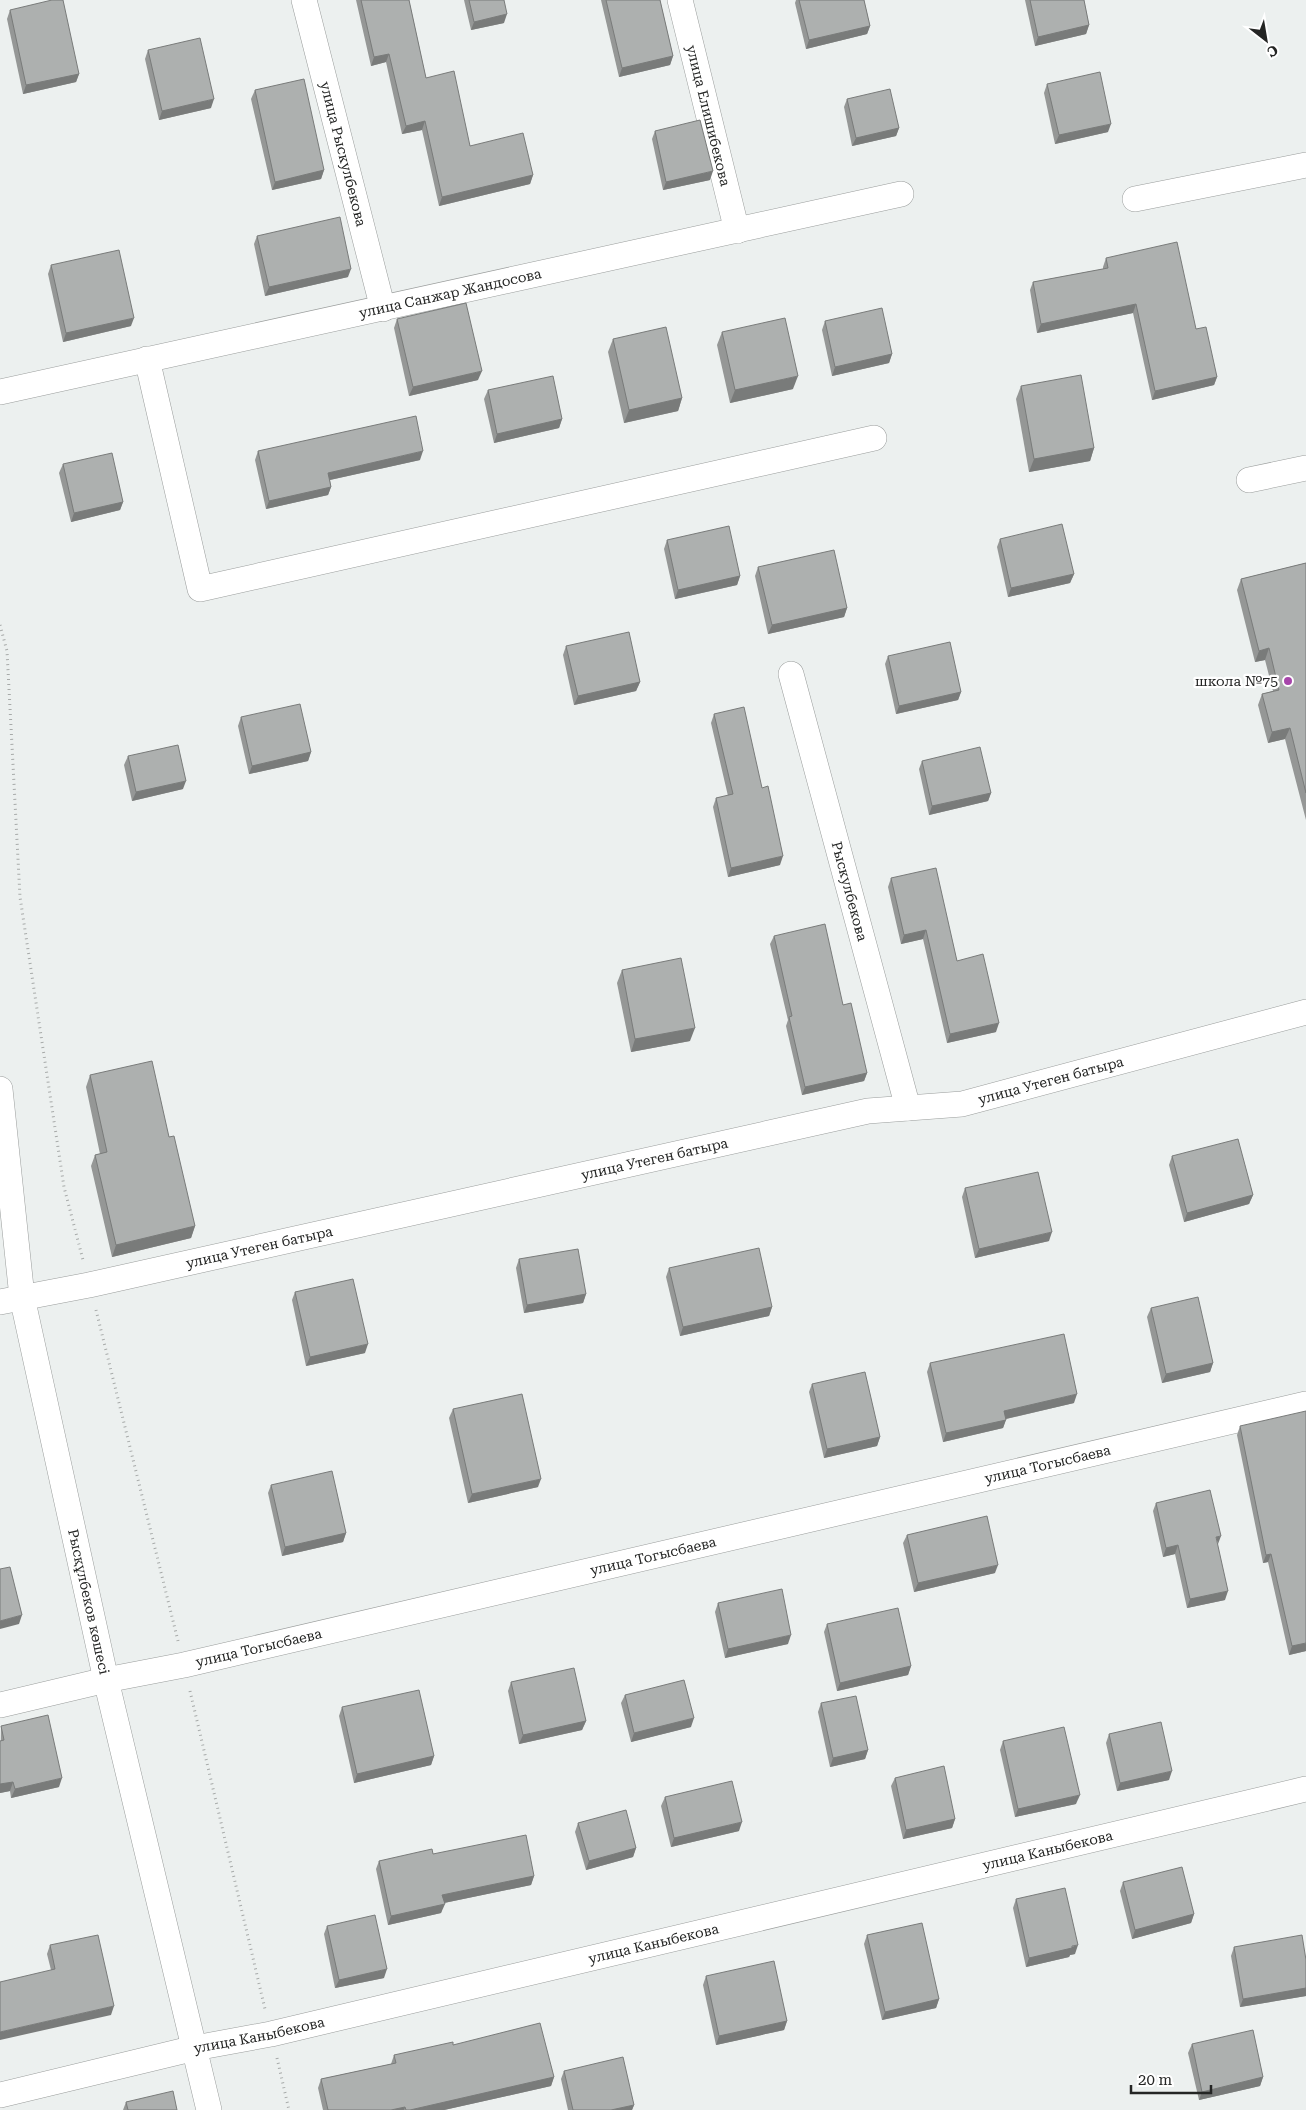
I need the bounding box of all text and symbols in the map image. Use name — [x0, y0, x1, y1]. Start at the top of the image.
north arrow — [1241, 15, 1291, 65]
text: С — [1264, 42, 1281, 61]
street label: улица Елишибекова — [683, 43, 734, 188]
street label: улица Рыскулбекова — [317, 80, 370, 229]
street label: улица Санжар Жандосова — [358, 265, 543, 321]
place label: школа №75 — [1195, 673, 1278, 689]
marker: школа №75 — [1282, 675, 1294, 687]
street label: Рыскулбекова — [828, 840, 871, 943]
street label: улица Утеген батыра — [976, 1053, 1126, 1107]
street label: улица Утеген батыра — [580, 1134, 730, 1183]
street label: улица Утеген батыра — [184, 1223, 334, 1271]
street label: улица Тогысбаева — [983, 1442, 1113, 1486]
street label: Рысқұлбеков көшесі — [65, 1527, 113, 1676]
street label: улица Тогысбаева — [589, 1533, 718, 1578]
street label: улица Тогысбаева — [194, 1625, 324, 1670]
street label: улица Каныбекова — [981, 1827, 1115, 1873]
street label: улица Каныбекова — [587, 1920, 721, 1967]
street label: улица Каныбекова — [192, 2014, 327, 2056]
scale bar — [1131, 2062, 1211, 2094]
text: 20 m — [1138, 2071, 1173, 2089]

